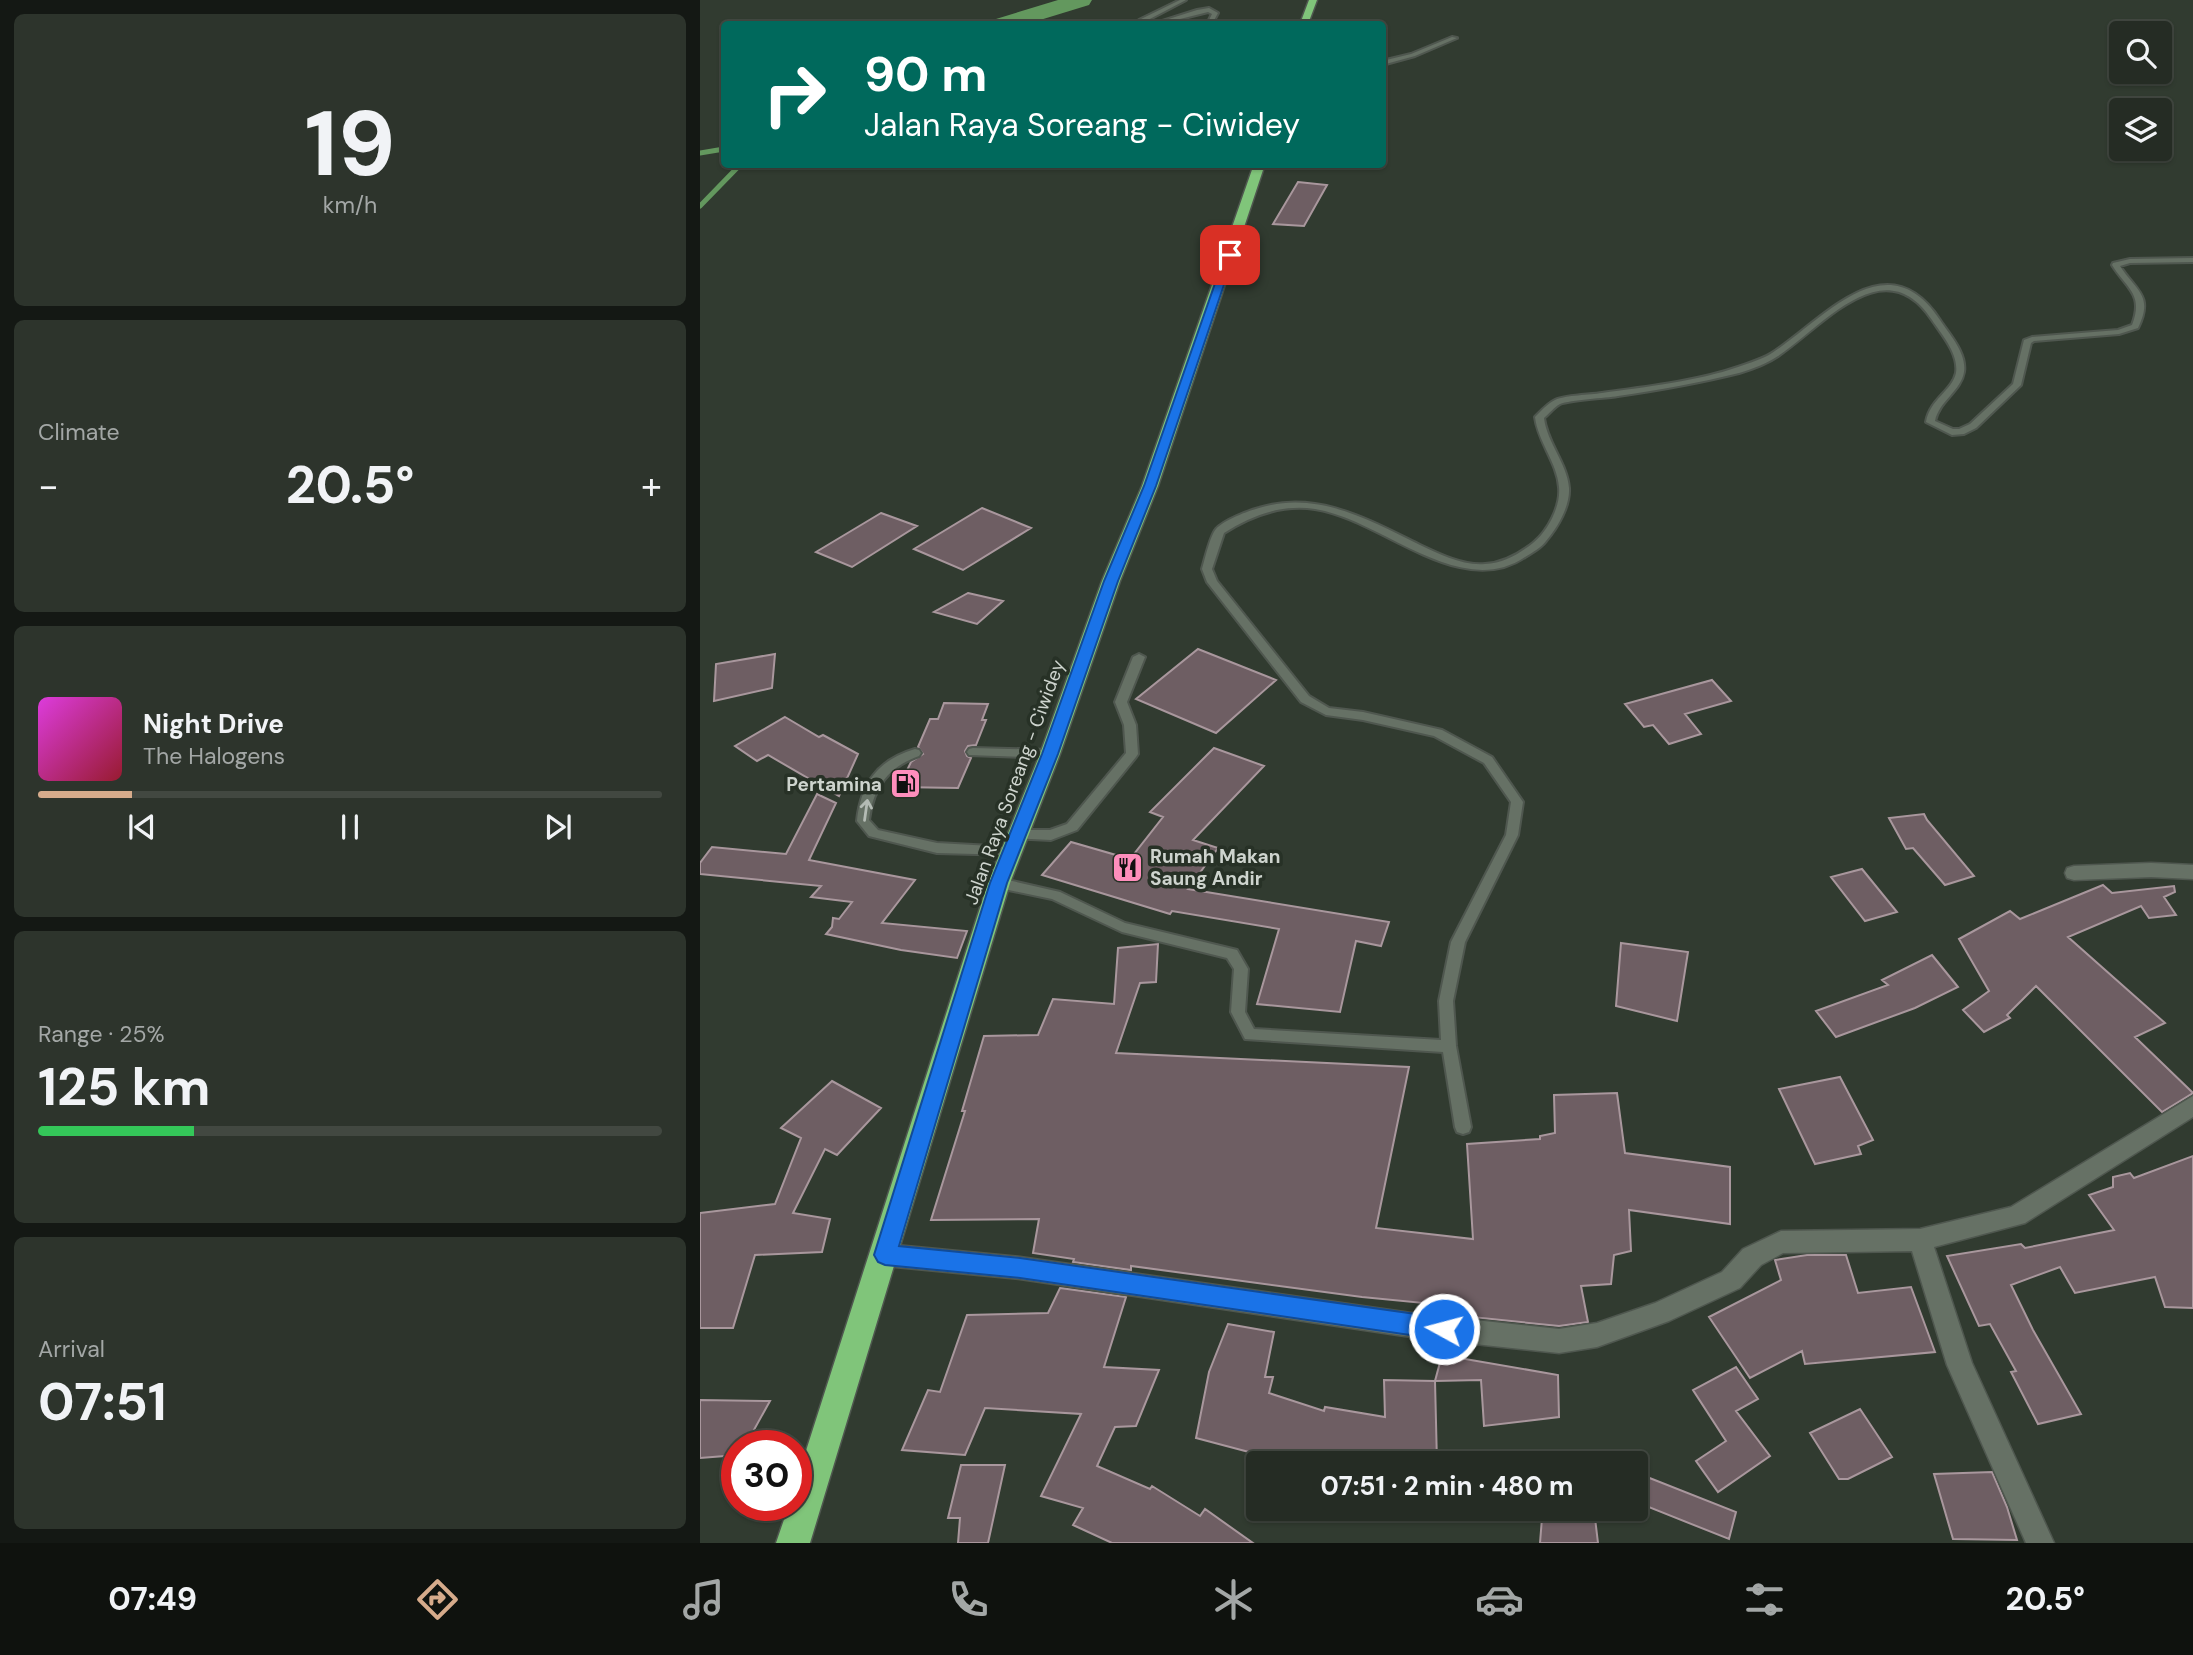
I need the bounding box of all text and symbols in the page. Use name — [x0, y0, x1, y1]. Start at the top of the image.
map controls — [2109, 21, 2172, 161]
button: search — [2109, 21, 2172, 84]
text: 90 m — [864, 42, 987, 106]
icon: right — [749, 49, 840, 140]
text: 19 — [305, 85, 395, 203]
button: layers — [2109, 98, 2172, 161]
text: Jalan Raya Soreang - Ciwidey — [864, 104, 1300, 146]
text: km/h — [323, 190, 377, 220]
pin — [1200, 225, 1260, 285]
icon: arrive — [1211, 236, 1249, 274]
text: Climate — [38, 417, 120, 447]
text: 20.5° — [286, 451, 414, 519]
text: − — [38, 461, 59, 511]
text: + — [641, 461, 662, 511]
street label: Jalan Raya Soreang - Ciwidey — [958, 656, 1071, 908]
text: Night Drive — [143, 707, 284, 741]
text: The Halogens — [143, 741, 285, 771]
fuel station icon: Pertamina — [888, 767, 922, 801]
place label: Pertamina — [786, 772, 882, 797]
one-way arrow — [859, 799, 872, 822]
icon: previous — [123, 808, 161, 846]
icon: pause — [331, 808, 369, 846]
icon: next — [539, 808, 577, 846]
place label: Rumah Makan Saung Andir — [1150, 844, 1280, 891]
restaurant icon: Rumah Makan Saung Andir — [1110, 850, 1144, 884]
text: Range · 25% — [38, 1019, 165, 1049]
text: 125 km — [38, 1053, 210, 1121]
position arrow — [1407, 1292, 1481, 1366]
text: Arrival — [38, 1334, 105, 1364]
text: 07:51 — [38, 1368, 167, 1436]
speed limit sign: 30 — [721, 1430, 812, 1521]
text: 07:51 · 2 min · 480 m — [1321, 1469, 1573, 1503]
icon: directions — [413, 1575, 462, 1624]
icon: music — [679, 1575, 728, 1624]
icon: phone — [944, 1575, 993, 1624]
icon: climate — [1209, 1575, 1258, 1624]
icon: car — [1475, 1575, 1524, 1624]
icon: filters — [1740, 1575, 1789, 1624]
text: 07:49 — [108, 1578, 197, 1620]
text: 20.5° — [2006, 1578, 2085, 1620]

